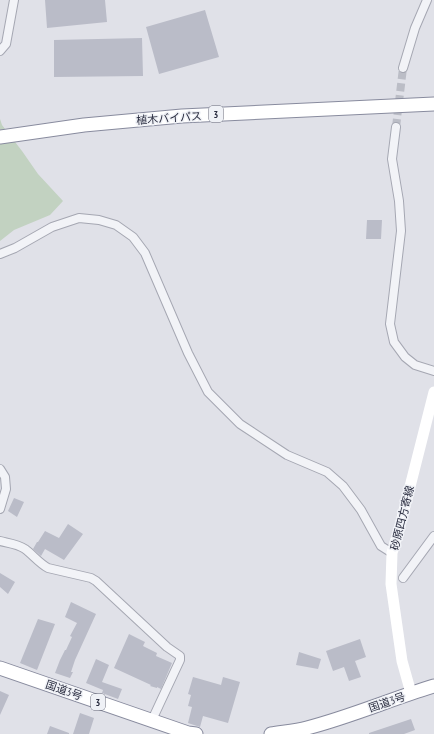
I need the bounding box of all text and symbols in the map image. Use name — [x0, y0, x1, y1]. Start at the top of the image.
road number: 3 — [209, 106, 223, 122]
street label: 植木バイパス — [136, 109, 202, 127]
street label: 砂原四方寄線 — [387, 484, 417, 552]
street label: 国道3号 — [44, 677, 84, 703]
street label: 国道3号 — [367, 689, 407, 715]
road number: 3 — [91, 694, 105, 710]

